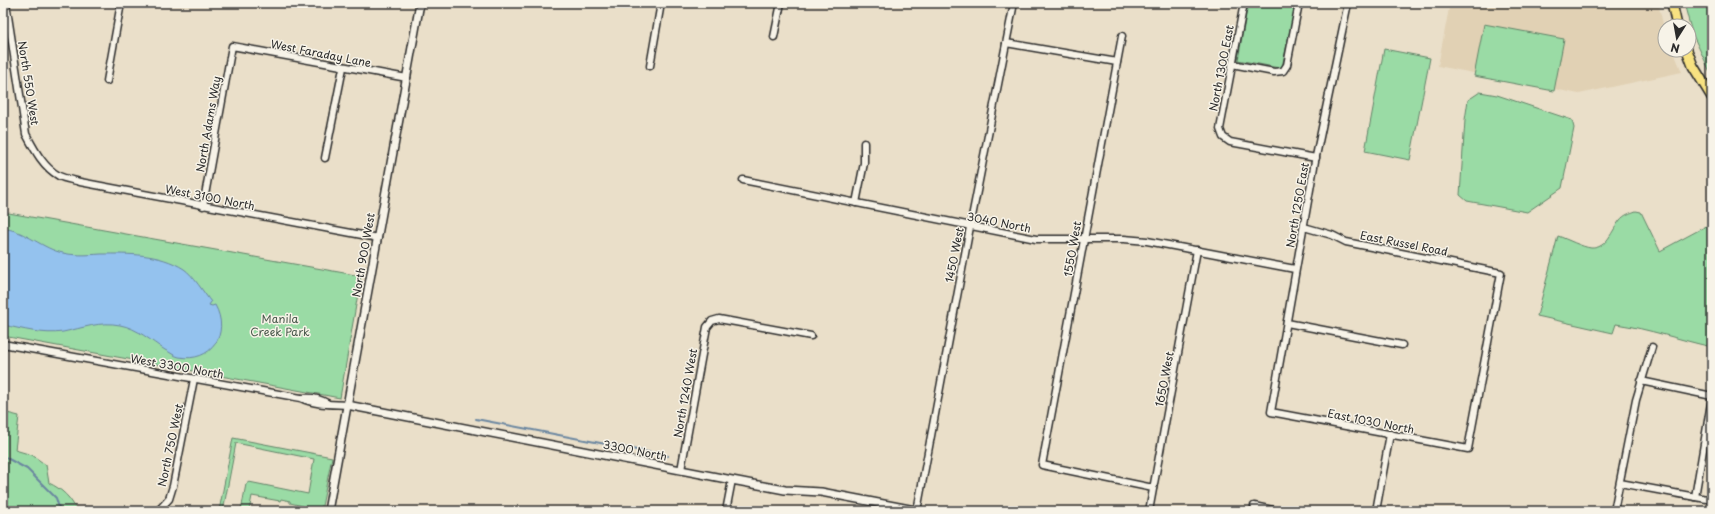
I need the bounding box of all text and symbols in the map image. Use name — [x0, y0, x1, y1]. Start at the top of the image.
north arrow — [1657, 18, 1697, 58]
street label: North 1300 East — [1204, 23, 1238, 113]
street label: West Faraday Lane — [269, 35, 373, 71]
text: N — [1669, 39, 1681, 57]
street label: North 550 West — [14, 40, 44, 127]
street label: North Adams Way — [191, 75, 225, 173]
street label: North 1250 East — [1281, 160, 1313, 249]
street label: West 3100 North — [164, 180, 256, 214]
street label: 3040 North — [966, 207, 1032, 237]
street label: North 900 West — [347, 211, 379, 299]
street label: 1550 West — [1059, 219, 1085, 278]
street label: 1450 West — [940, 225, 968, 284]
street label: East Russel Road — [1359, 226, 1449, 260]
park label: Manila Creek Park — [250, 310, 310, 340]
street label: North 1240 West — [669, 346, 701, 439]
street label: West 3300 North — [129, 349, 225, 383]
street label: 1650 West — [1150, 349, 1178, 408]
street label: North 750 West — [153, 401, 187, 488]
street label: East 1030 North — [1326, 404, 1416, 438]
street label: 3300 North — [601, 435, 669, 465]

